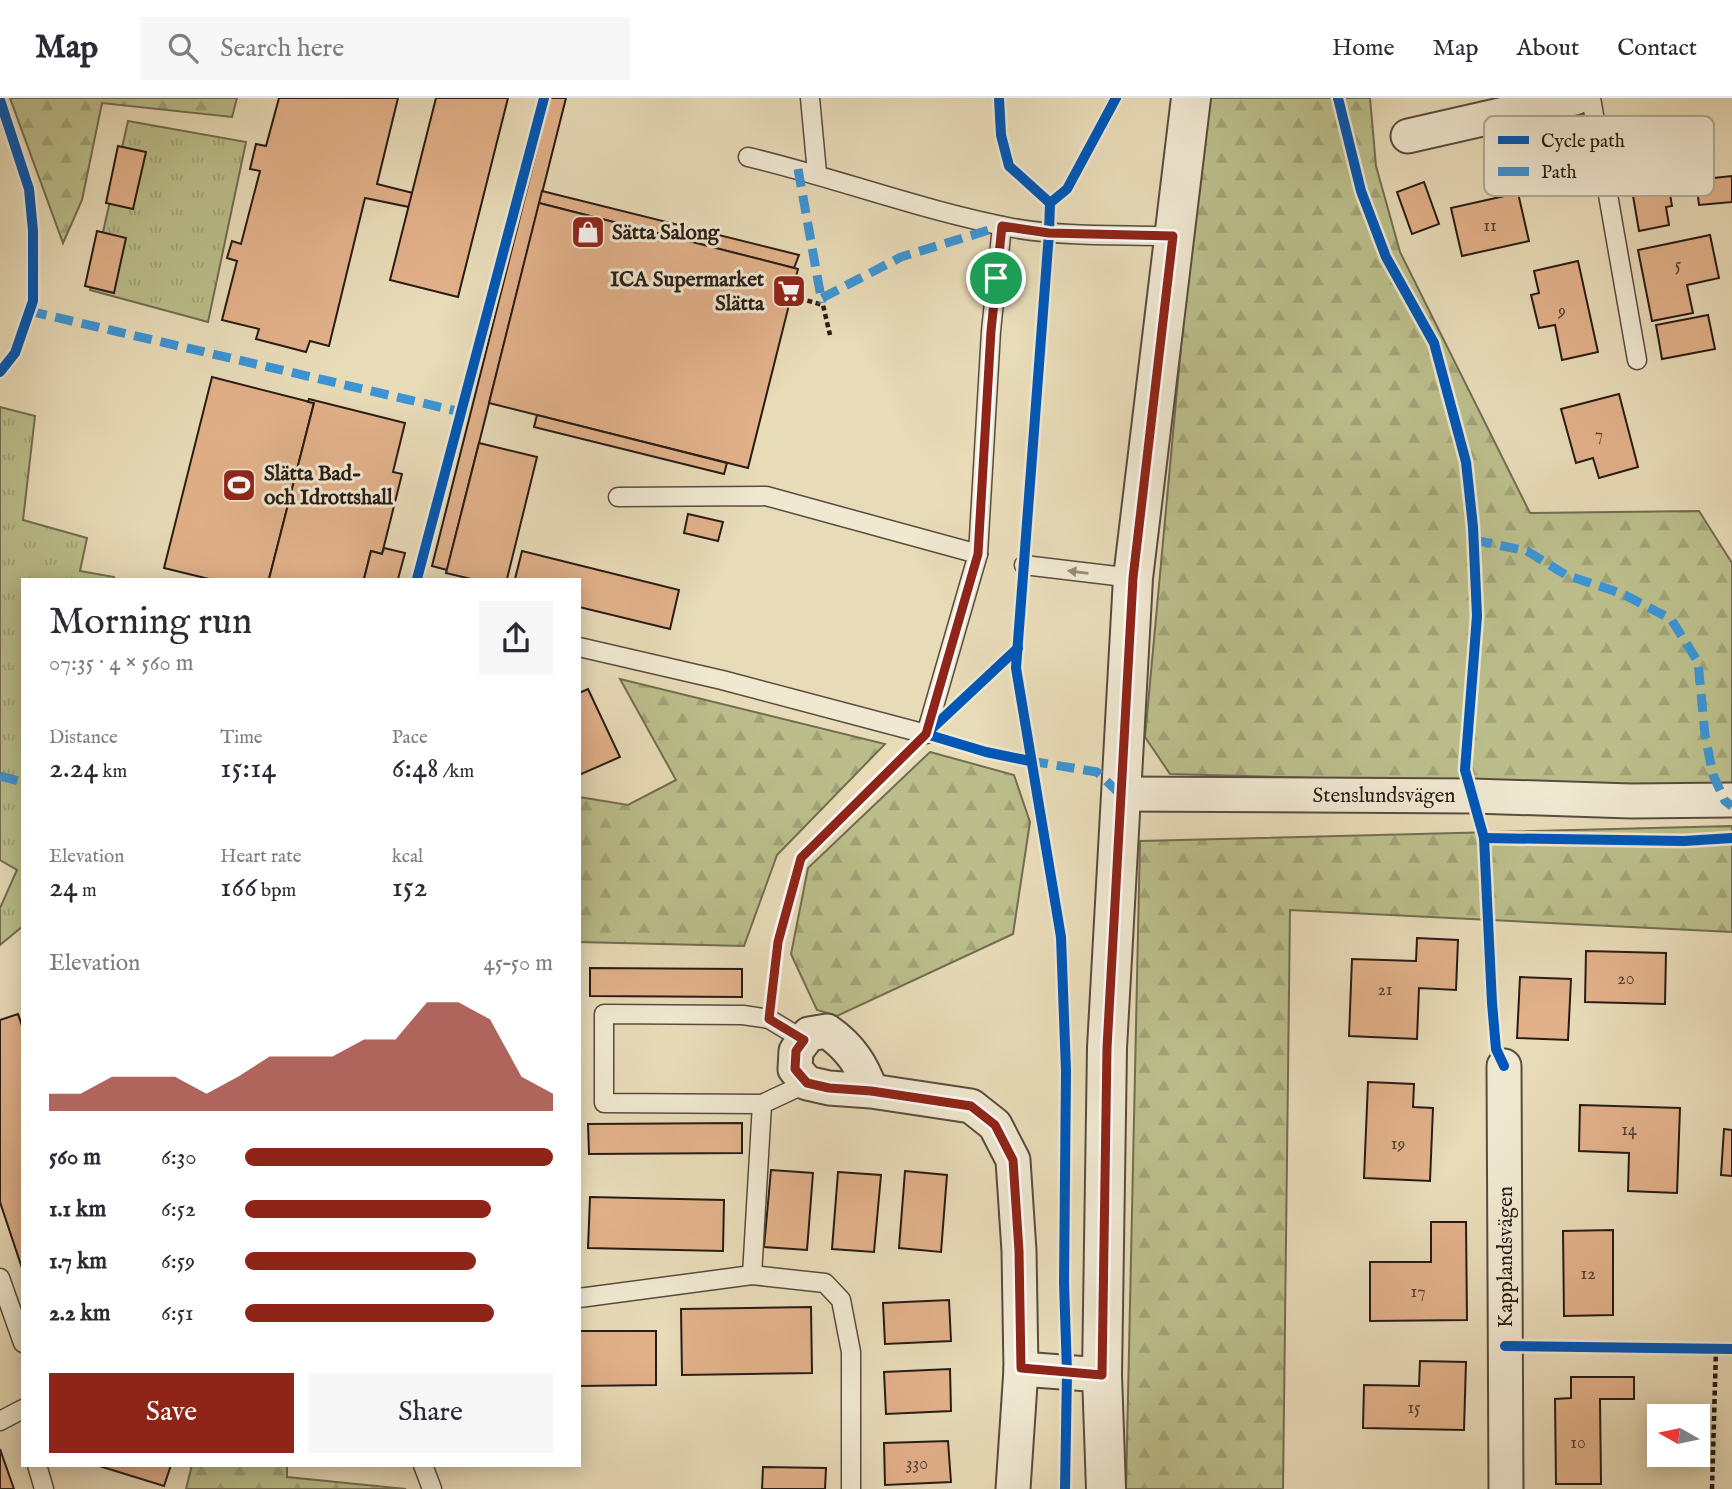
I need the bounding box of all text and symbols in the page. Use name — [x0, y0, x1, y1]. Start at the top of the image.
search box — [140, 17, 630, 80]
text: Map — [35, 27, 98, 69]
icon: search — [164, 29, 202, 67]
text: Search here — [220, 32, 344, 65]
text: Home — [1332, 33, 1395, 64]
text: Map — [1433, 33, 1479, 64]
text: About — [1517, 33, 1579, 64]
text: Contact — [1617, 33, 1697, 64]
legend — [1484, 116, 1714, 196]
text: Cycle path — [1541, 130, 1625, 154]
text: Path — [1541, 161, 1577, 185]
shop icon: Sätta Salong — [569, 213, 607, 251]
house number: 11 — [1483, 215, 1497, 238]
place label: Sätta Salong — [612, 220, 720, 247]
pin — [966, 248, 1026, 308]
house number: 5 — [1675, 254, 1682, 277]
icon: arrive — [977, 259, 1015, 297]
place label: ICA Supermarket Slätta — [610, 267, 765, 318]
supermarket icon: ICA Supermarket Slätta — [770, 272, 808, 310]
house number: 9 — [1557, 300, 1566, 323]
house number: 7 — [1595, 424, 1603, 447]
place label: Slätta Bad- och Idrottshall — [264, 461, 394, 512]
sports icon: Slätta Bad- och Idrottshall — [220, 466, 258, 504]
one-way arrow — [1067, 566, 1089, 577]
text: Morning run — [49, 599, 252, 647]
button: share — [479, 601, 553, 675]
text: 07:35 · 4 × 560 m — [49, 649, 194, 678]
text: Distance — [49, 726, 118, 750]
text: Time — [220, 726, 263, 750]
text: Pace — [392, 726, 428, 750]
text: 2.24 — [49, 750, 98, 788]
text: 15:14 — [220, 750, 276, 788]
text: 6:48 — [392, 750, 439, 788]
text: km — [98, 760, 127, 784]
text: /km — [439, 760, 474, 784]
street label: Stenslundsvägen — [1312, 783, 1456, 810]
text: Elevation — [49, 845, 124, 869]
text: Heart rate — [220, 845, 301, 869]
text: kcal — [392, 845, 423, 869]
text: 24 — [49, 869, 78, 907]
text: 166 — [220, 869, 257, 907]
text: 152 — [392, 869, 428, 907]
text: m — [78, 879, 97, 903]
text: bpm — [257, 879, 296, 903]
text: Elevation — [49, 949, 140, 978]
text: 45–50 m — [483, 949, 553, 978]
house number: 20 — [1617, 968, 1635, 991]
house number: 21 — [1377, 979, 1393, 1002]
house number: 14 — [1621, 1119, 1637, 1142]
house number: 19 — [1391, 1133, 1405, 1156]
text: 560 m — [49, 1143, 101, 1172]
text: 6:30 — [161, 1143, 197, 1172]
street label: Kapplandsvägen — [1493, 1186, 1520, 1328]
text: 1.1 km — [49, 1195, 106, 1224]
text: 6:52 — [161, 1195, 196, 1224]
text: 1.7 km — [49, 1247, 107, 1276]
text: 6:59 — [161, 1247, 195, 1276]
house number: 12 — [1580, 1263, 1596, 1286]
house number: 17 — [1410, 1281, 1426, 1304]
text: 2.2 km — [49, 1299, 111, 1328]
text: 6:51 — [161, 1299, 194, 1328]
button: Save — [49, 1373, 294, 1453]
button: Share — [308, 1373, 553, 1453]
house number: 15 — [1407, 1397, 1421, 1420]
north arrow — [1647, 1404, 1710, 1466]
map controls — [1647, 1404, 1710, 1467]
house number: 10 — [1570, 1432, 1586, 1455]
house number: 330 — [906, 1453, 928, 1476]

